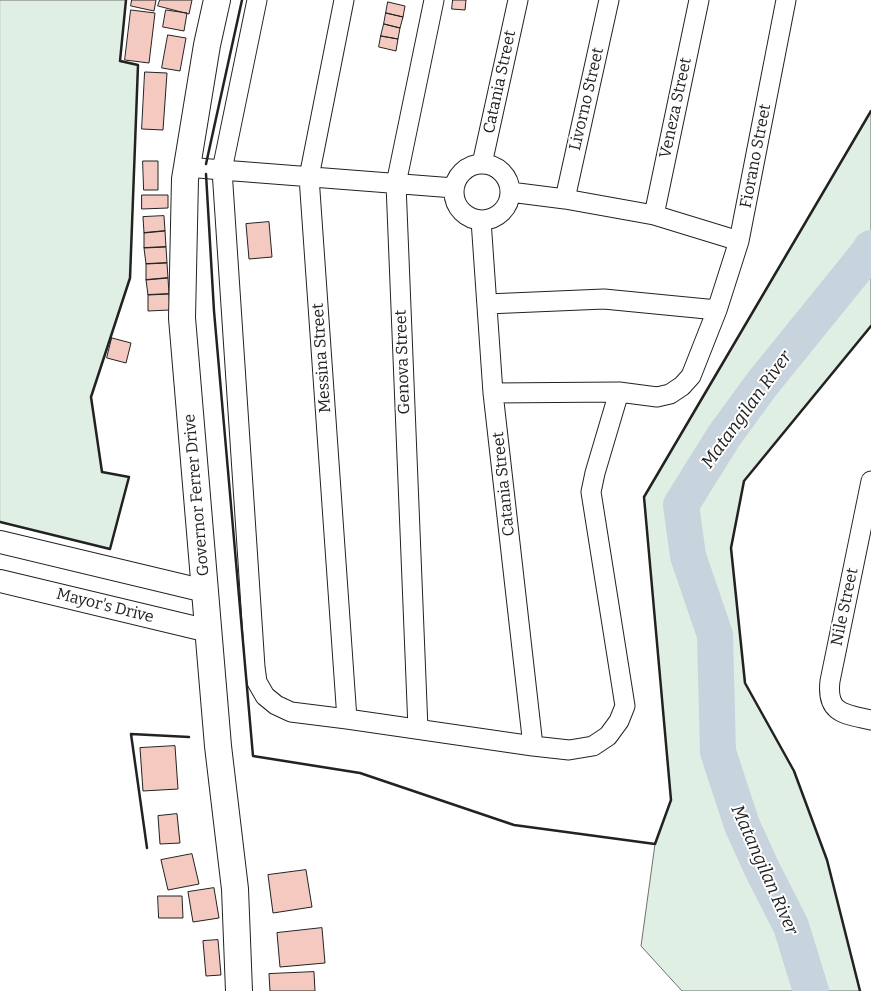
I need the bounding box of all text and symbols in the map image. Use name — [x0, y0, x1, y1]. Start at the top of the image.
street label: Catania Street — [480, 29, 520, 135]
street label: Livorno Street — [566, 46, 608, 152]
street label: Veneza Street — [656, 56, 696, 160]
street label: Fiorano Street — [736, 102, 776, 210]
street label: Messina Street — [309, 302, 335, 414]
street label: Genova Street — [392, 309, 414, 415]
water label: Matangilan River — [697, 347, 797, 473]
street label: Governor Ferrer Drive — [180, 413, 214, 577]
street label: Catania Street — [489, 431, 519, 537]
street label: Nile Street — [827, 566, 863, 648]
street label: Mayor's Drive — [54, 585, 156, 627]
water label: Matangilan River — [726, 802, 802, 938]

